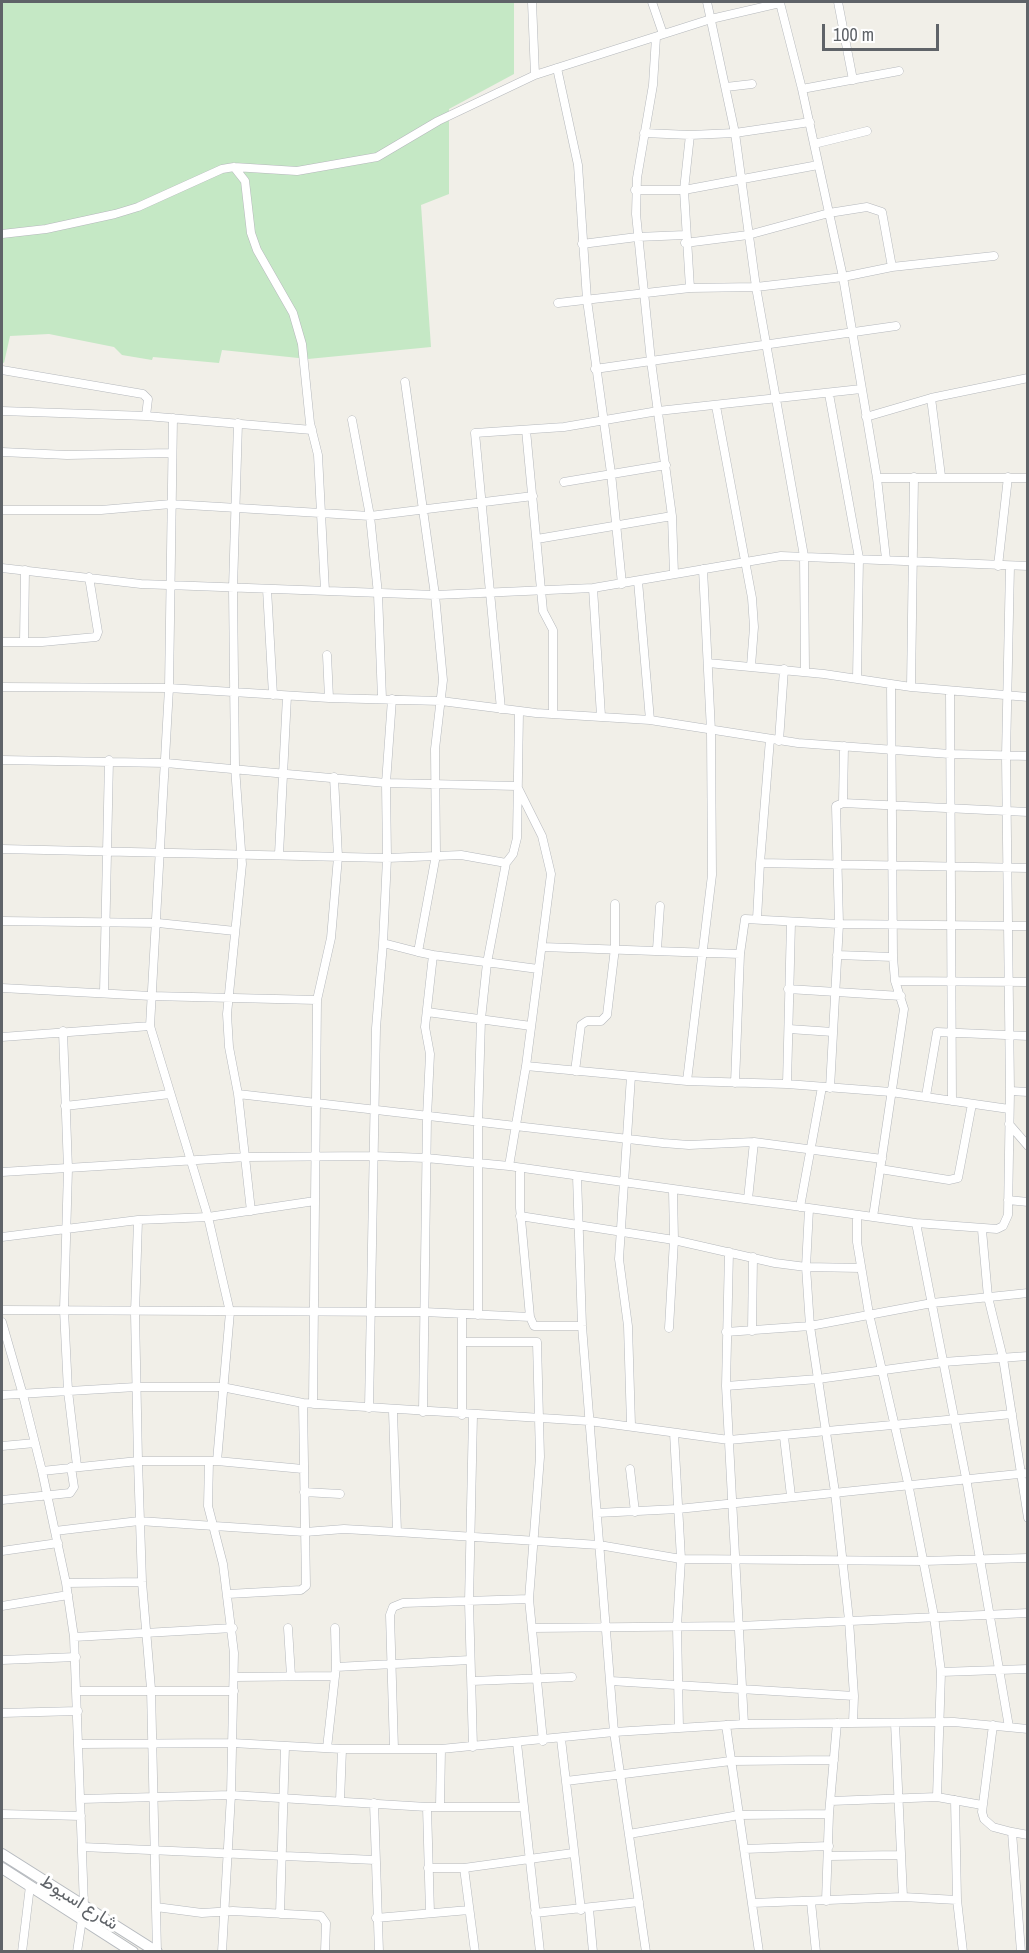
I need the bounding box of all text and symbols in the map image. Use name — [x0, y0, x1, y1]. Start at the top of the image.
scale bar — [825, 12, 942, 50]
text: 100 m — [833, 22, 874, 47]
street label: شارع اسيوط — [36, 1871, 122, 1935]

